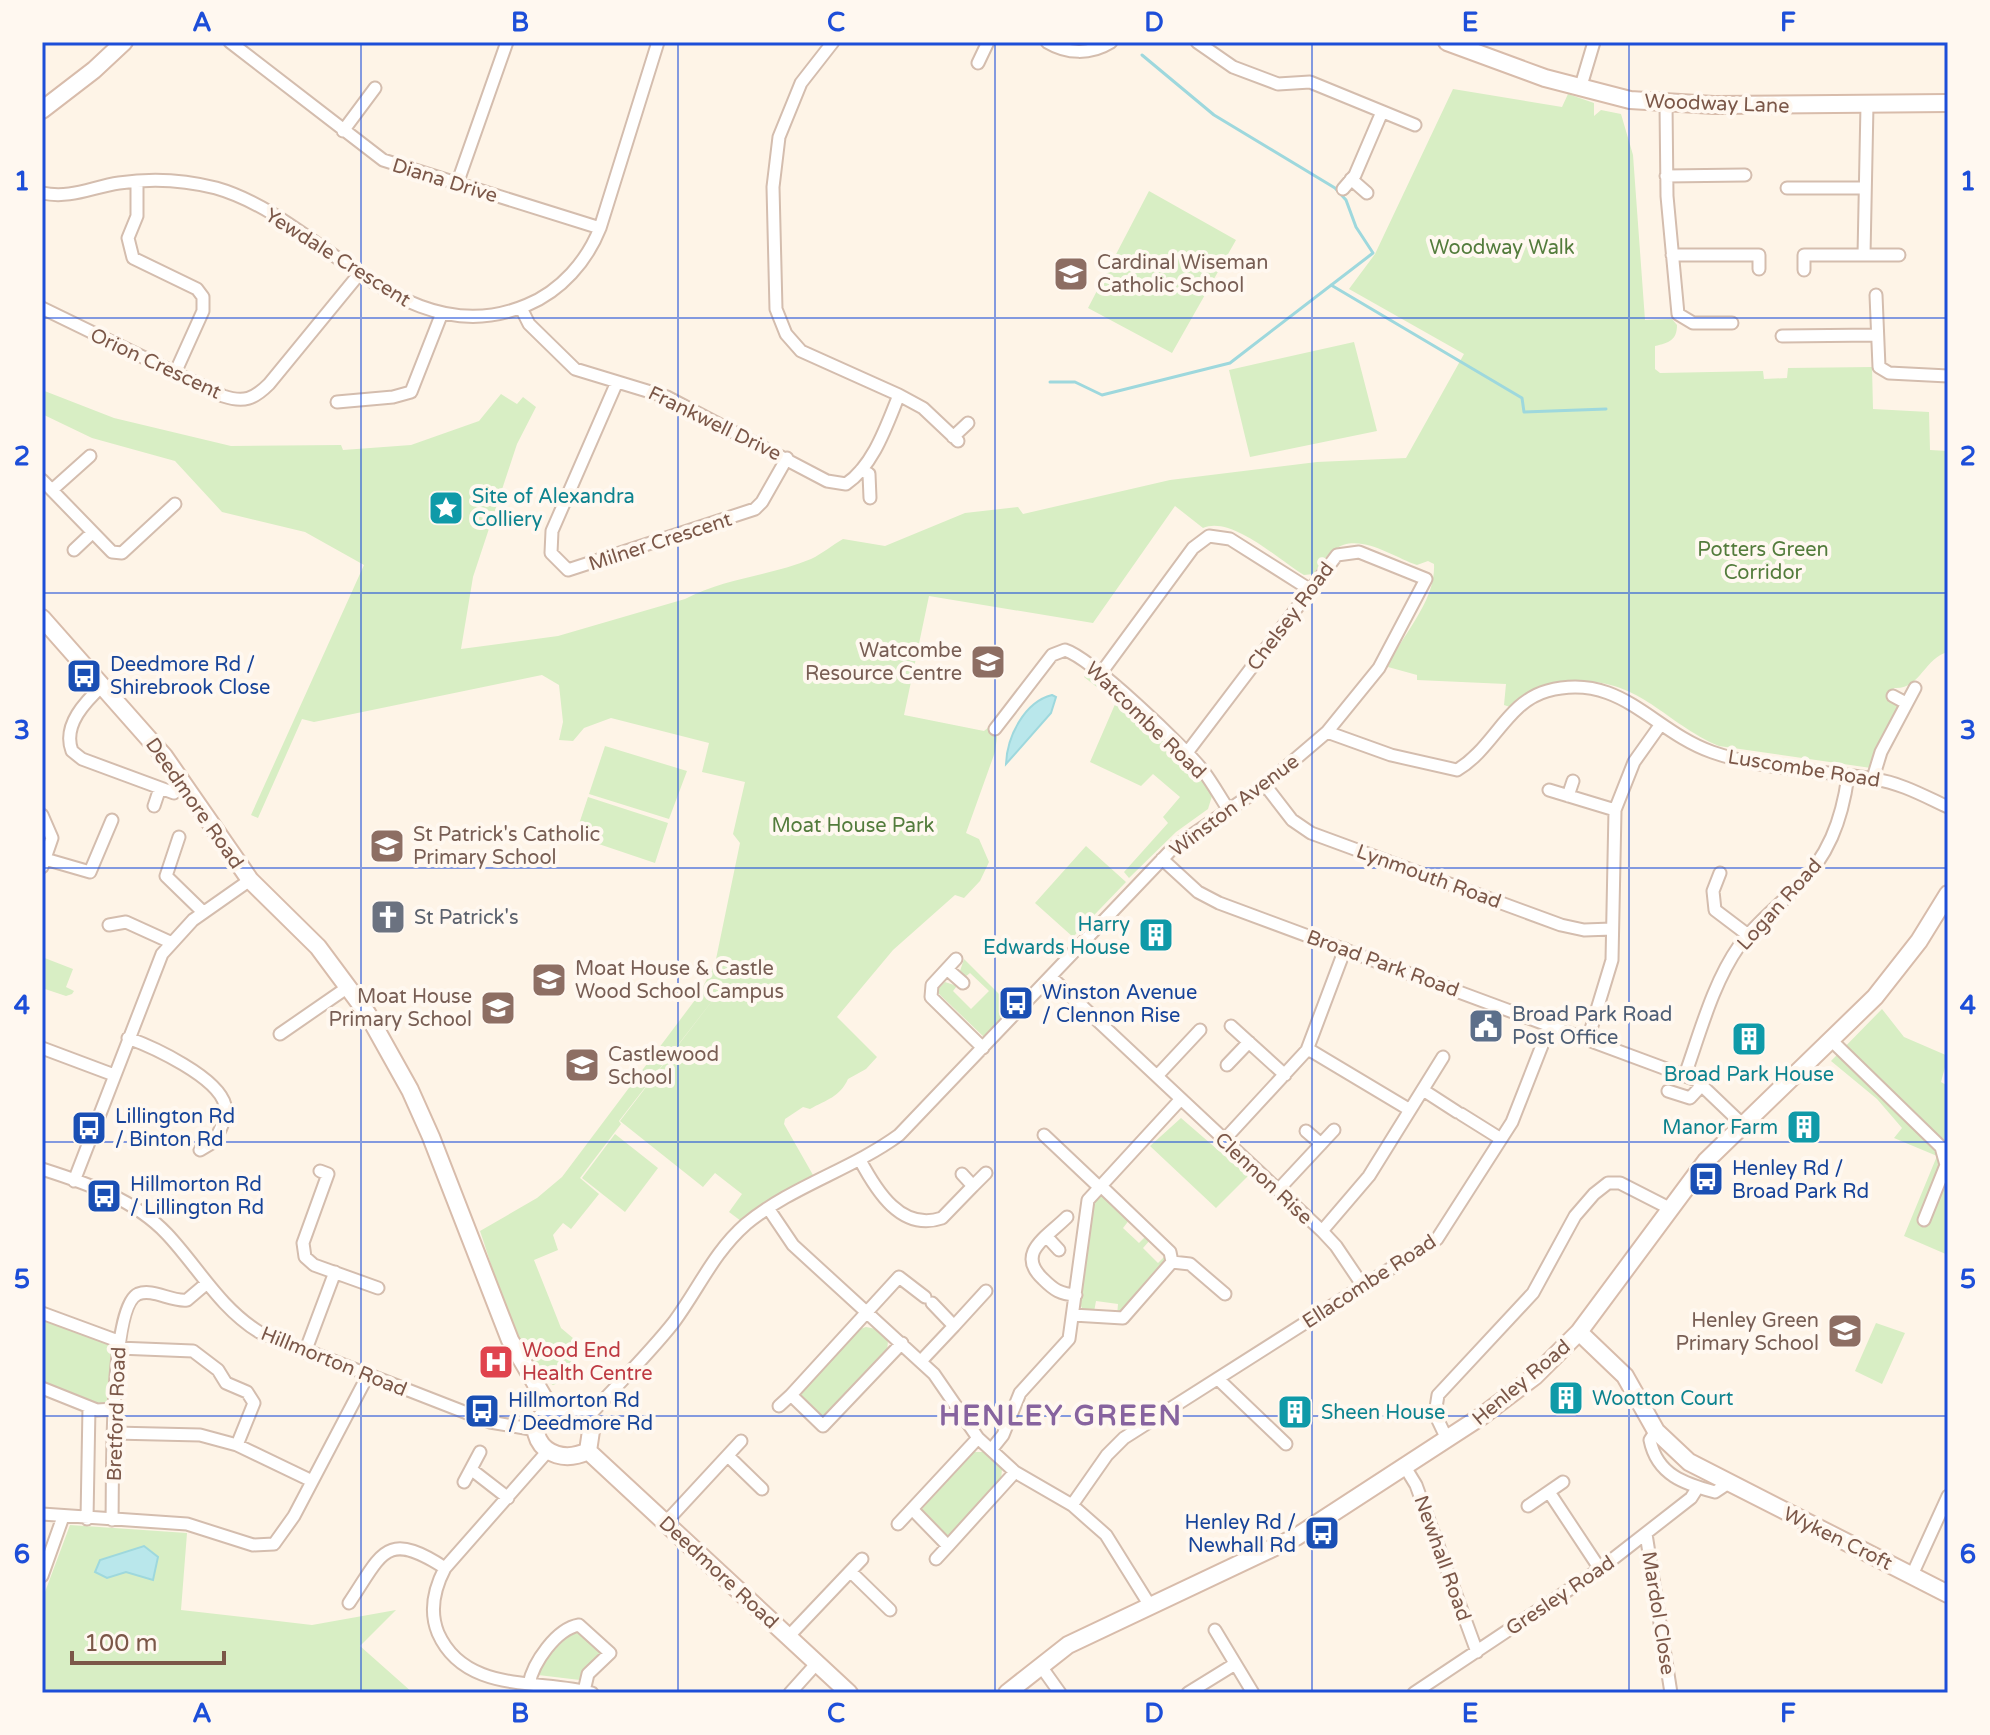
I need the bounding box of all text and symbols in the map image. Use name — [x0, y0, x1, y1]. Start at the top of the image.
text: A — [192, 7, 212, 38]
text: B — [511, 7, 529, 38]
text: C — [827, 7, 845, 38]
text: D — [1144, 7, 1164, 38]
text: E — [1462, 7, 1478, 38]
text: F — [1780, 7, 1796, 38]
street label: Woodway Lane — [1644, 89, 1790, 119]
street label: Diana Drive — [389, 154, 500, 208]
text: 1 — [14, 166, 30, 197]
text: 1 — [1960, 166, 1976, 197]
street label: Yewdale Crescent — [260, 203, 415, 312]
park label: Woodway Walk — [1429, 236, 1575, 260]
place label: Cardinal Wiseman Catholic School — [1097, 251, 1268, 298]
school or university icon: Cardinal Wiseman Catholic School — [1052, 255, 1090, 293]
street label: Orion Crescent — [86, 323, 225, 405]
street label: Frankwell Drive — [644, 381, 785, 466]
text: 2 — [14, 441, 30, 472]
text: 2 — [1960, 441, 1976, 472]
place label: Site of Alexandra Colliery — [472, 485, 635, 532]
place icon: Site of Alexandra Colliery — [427, 489, 465, 527]
street label: Milner Crescent — [586, 507, 735, 576]
park label: Potters Green Corridor — [1697, 538, 1829, 585]
street label: Chelsey Road — [1242, 558, 1339, 675]
place label: Watcombe Resource Centre — [805, 639, 962, 686]
school or university icon: Watcombe Resource Centre — [969, 643, 1007, 681]
place label: Deedmore Rd / Shirebrook Close — [110, 653, 270, 700]
bus stop icon: Deedmore Rd / Shirebrook Close — [65, 657, 103, 695]
street label: Watcombe Road — [1080, 657, 1211, 784]
text: 3 — [14, 715, 30, 746]
text: 3 — [1960, 715, 1976, 746]
street label: Deedmore Road — [140, 733, 248, 874]
street label: Luscombe Road — [1726, 745, 1882, 793]
street label: Winston Avenue — [1165, 749, 1304, 862]
park label: Moat House Park — [771, 814, 935, 838]
place label: St Patrick's Catholic Primary School — [413, 823, 600, 870]
school or university icon: St Patrick's Catholic Primary School — [368, 827, 406, 865]
street label: Lynmouth Road — [1353, 840, 1504, 914]
street label: Logan Road — [1732, 854, 1827, 955]
church icon: St Patrick's — [369, 898, 407, 936]
place label: St Patrick's — [414, 906, 519, 930]
place label: Harry Edwards House — [983, 913, 1130, 960]
building icon: Harry Edwards House — [1137, 916, 1175, 954]
street label: Broad Park Road — [1303, 925, 1462, 1003]
place label: Moat House & Castle Wood School Campus — [575, 957, 784, 1004]
school or university icon: Moat House & Castle Wood School Campus — [530, 961, 568, 999]
place label: Winston Avenue / Clennon Rise — [1042, 981, 1197, 1028]
bus stop icon: Winston Avenue / Clennon Rise — [997, 984, 1035, 1022]
place label: Moat House Primary School — [328, 985, 472, 1032]
school or university icon: Moat House Primary School — [479, 989, 517, 1027]
text: 4 — [14, 990, 30, 1021]
text: 4 — [1960, 990, 1976, 1021]
place label: Broad Park Road Post Office — [1512, 1003, 1672, 1050]
public building icon: Broad Park Road Post Office — [1467, 1007, 1505, 1045]
building icon: Broad Park House — [1730, 1020, 1768, 1058]
place label: Castlewood School — [608, 1043, 719, 1090]
school or university icon: Castlewood School — [563, 1046, 601, 1084]
place label: Broad Park House — [1664, 1063, 1834, 1087]
place label: Lillington Rd / Binton Rd — [115, 1105, 235, 1152]
building icon: Manor Farm — [1785, 1108, 1823, 1146]
bus stop icon: Lillington Rd / Binton Rd — [70, 1109, 108, 1147]
place label: Manor Farm — [1662, 1116, 1778, 1140]
street label: Clennon Rise — [1210, 1128, 1317, 1230]
place label: Henley Rd / Broad Park Rd — [1732, 1157, 1869, 1204]
bus stop icon: Henley Rd / Broad Park Rd — [1687, 1160, 1725, 1198]
place label: Hillmorton Rd / Lillington Rd — [130, 1173, 264, 1220]
bus stop icon: Hillmorton Rd / Lillington Rd — [85, 1177, 123, 1215]
street label: Ellacombe Road — [1298, 1230, 1441, 1334]
text: 5 — [14, 1264, 30, 1295]
text: 5 — [1960, 1264, 1976, 1295]
place label: Henley Green Primary School — [1675, 1309, 1819, 1356]
school or university icon: Henley Green Primary School — [1826, 1312, 1864, 1350]
street label: Hillmorton Road — [257, 1322, 410, 1402]
street label: Henley Road — [1468, 1335, 1576, 1431]
place label: Wood End Health Centre — [522, 1339, 653, 1386]
hospital icon: Wood End Health Centre — [477, 1343, 515, 1381]
street label: Bretford Road — [103, 1346, 131, 1482]
building icon: Wootton Court — [1547, 1379, 1585, 1417]
place label: Wootton Court — [1592, 1387, 1734, 1411]
place label: Hillmorton Rd / Deedmore Rd — [508, 1389, 653, 1436]
bus stop icon: Hillmorton Rd / Deedmore Rd — [463, 1392, 501, 1430]
building icon: Sheen House — [1276, 1393, 1314, 1431]
district label: HENLEY GREEN — [939, 1399, 1183, 1433]
place label: Sheen House — [1321, 1401, 1445, 1425]
street label: Newhall Road — [1408, 1492, 1476, 1624]
street label: Wyken Croft — [1779, 1502, 1896, 1576]
street label: Deedmore Road — [654, 1511, 783, 1634]
place label: Henley Rd / Newhall Rd — [1185, 1511, 1296, 1558]
bus stop icon: Henley Rd / Newhall Rd — [1303, 1514, 1341, 1552]
text: 6 — [14, 1539, 30, 1570]
text: 6 — [1960, 1539, 1976, 1570]
street label: Mardol Close — [1636, 1550, 1680, 1677]
street label: Gresley Road — [1502, 1551, 1619, 1641]
scale bar — [72, 1615, 224, 1665]
text: 100 m — [84, 1629, 158, 1658]
text: A — [192, 1698, 212, 1729]
text: B — [511, 1698, 529, 1729]
text: C — [827, 1698, 845, 1729]
text: D — [1144, 1698, 1164, 1729]
text: E — [1462, 1698, 1478, 1729]
text: F — [1780, 1698, 1796, 1729]

